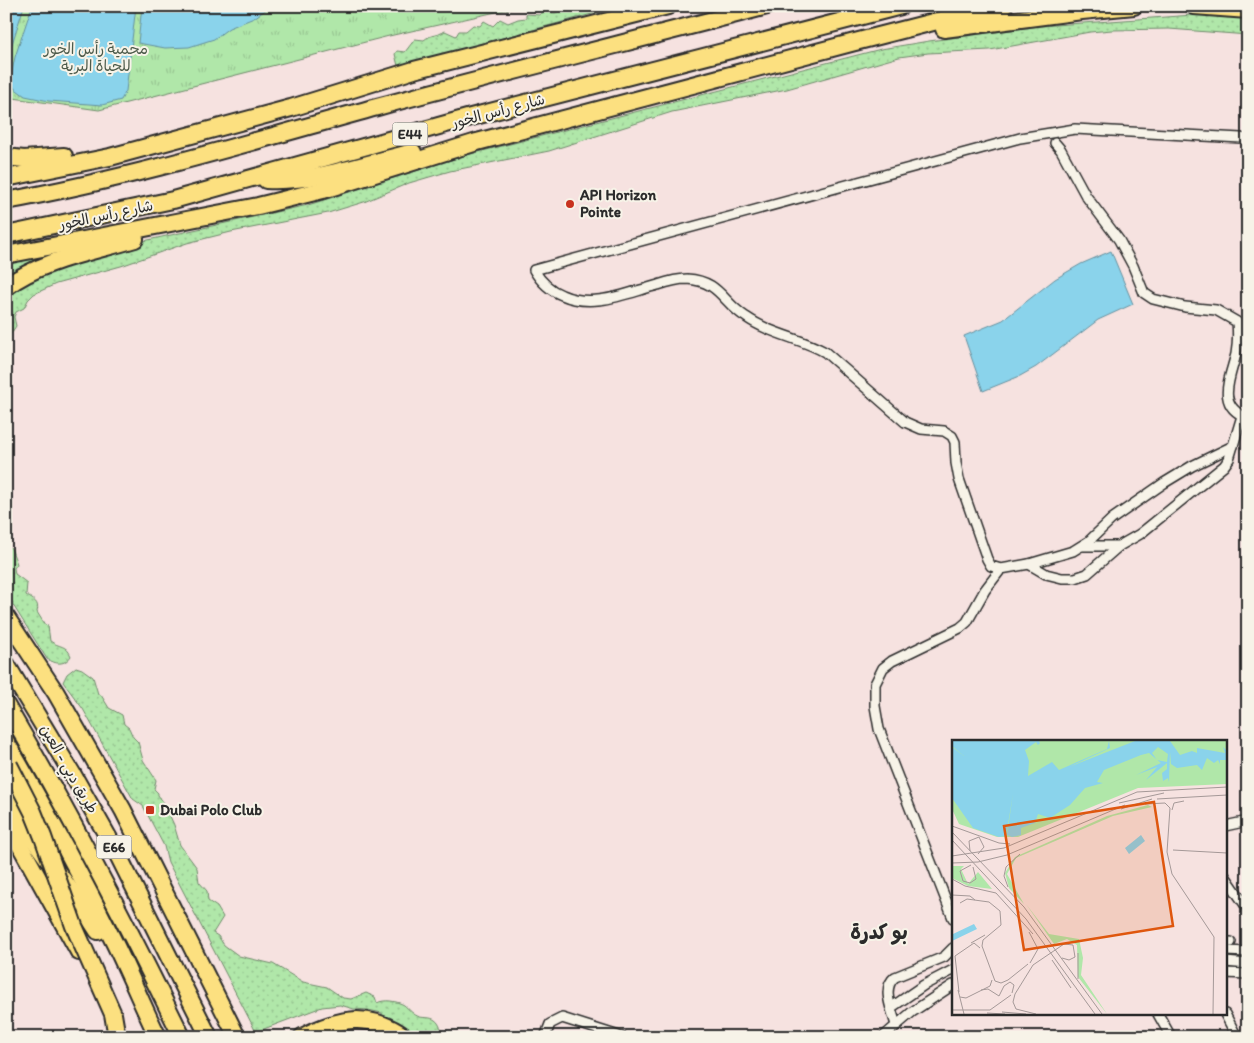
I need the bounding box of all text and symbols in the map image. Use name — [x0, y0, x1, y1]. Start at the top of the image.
park label: محمية رأس الخور للحياة البرية — [43, 40, 148, 75]
street label: شارع رأس الخور — [448, 90, 547, 133]
road number: E44 — [392, 122, 428, 146]
place label: API Horizon Pointe — [579, 186, 657, 221]
street label: شارع رأس الخور — [56, 196, 155, 235]
marker: API Horizon Pointe — [564, 198, 576, 210]
street label: طريق دبي - العين — [33, 721, 102, 819]
inset map — [952, 740, 1226, 1016]
place label: Dubai Polo Club — [160, 801, 262, 819]
marker: Dubai Polo Club — [144, 804, 156, 816]
road number: E66 — [96, 836, 132, 859]
district label: بو كدرة — [850, 920, 908, 945]

